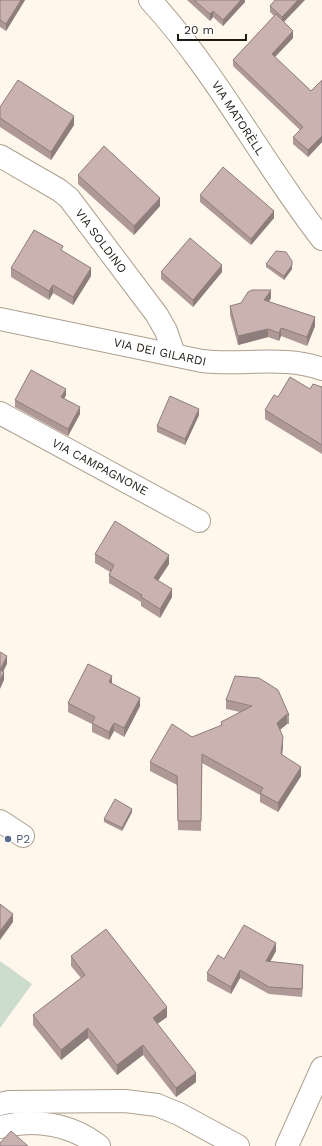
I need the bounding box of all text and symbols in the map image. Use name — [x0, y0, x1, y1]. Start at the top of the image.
scale bar — [178, 16, 246, 42]
text: 20 m — [184, 23, 214, 37]
street label: VIA MATORÈLL — [209, 78, 267, 158]
street label: VIA SOLDINO — [72, 206, 130, 276]
street label: VIA DEI GILARDI — [112, 335, 208, 369]
street label: VIA CAMPAGNONE — [50, 436, 151, 498]
place label: P2 — [16, 832, 30, 846]
marker: P2 — [3, 834, 13, 844]

